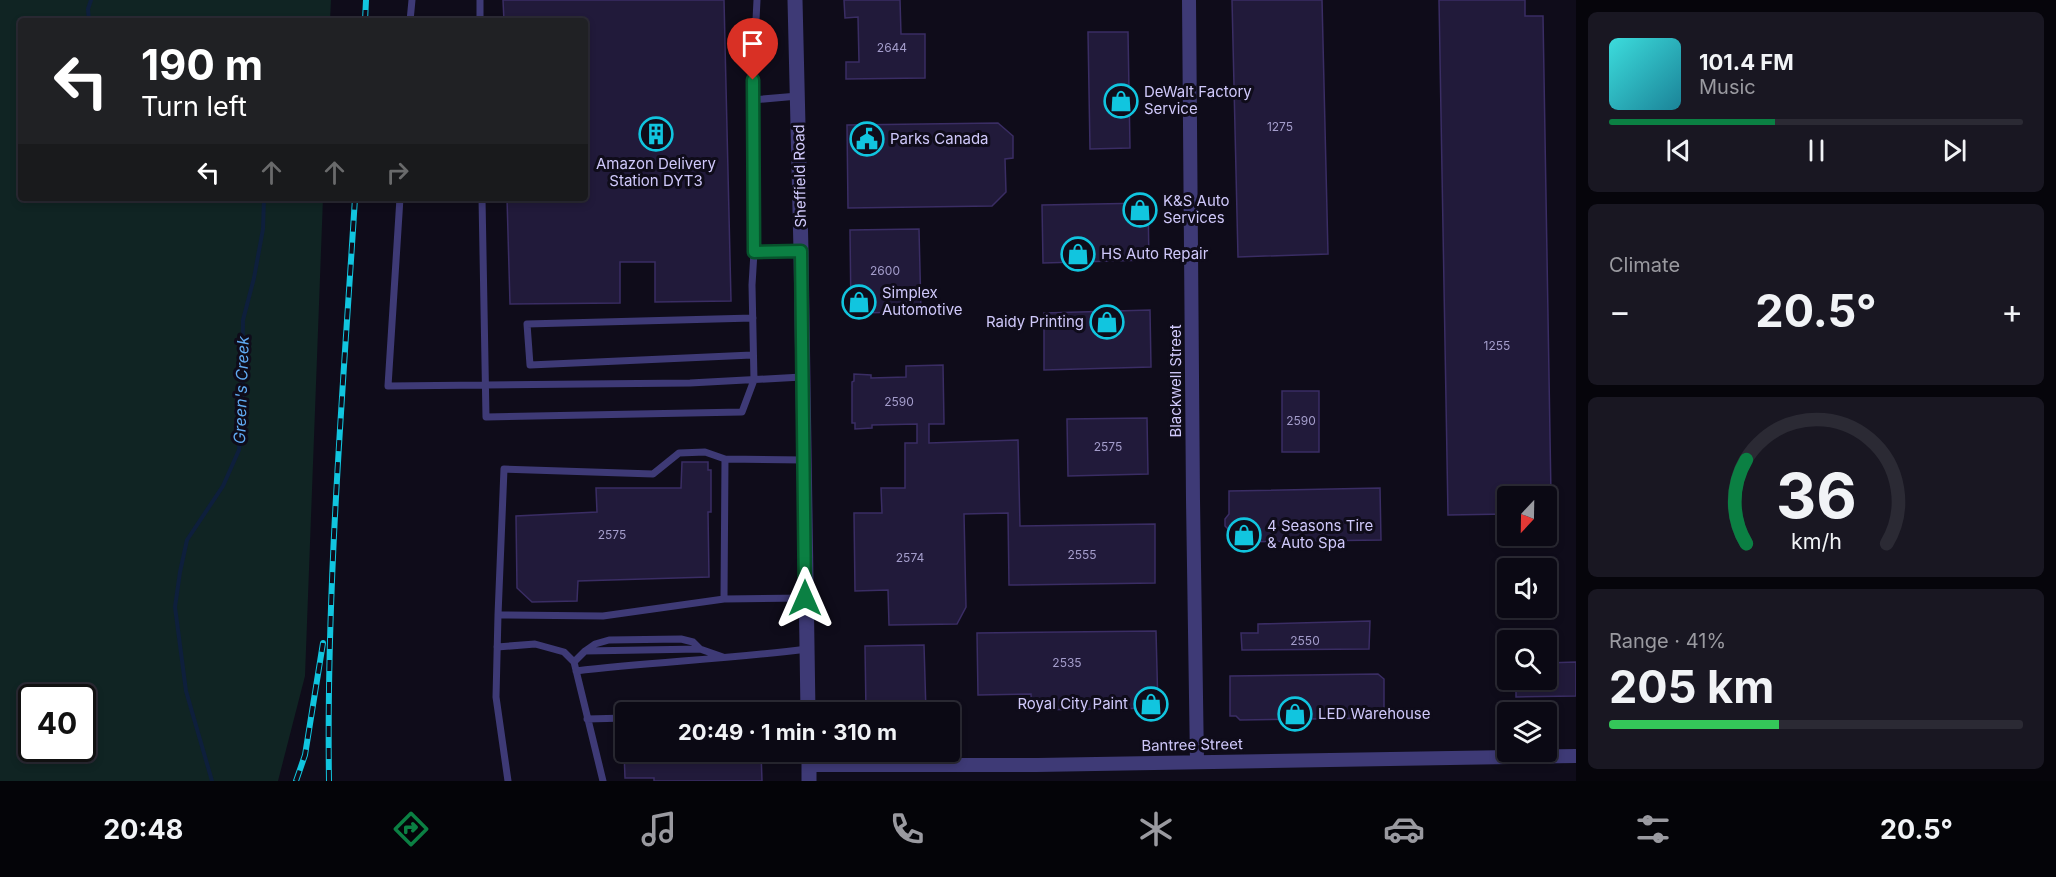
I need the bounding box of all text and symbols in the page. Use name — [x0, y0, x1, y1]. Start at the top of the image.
pin — [727, 18, 778, 80]
icon: arrive — [736, 27, 769, 60]
text: 190 m — [141, 39, 263, 90]
house number: 2644 — [877, 40, 907, 55]
icon: left — [42, 42, 120, 120]
text: 101.4 FM — [1699, 49, 1794, 75]
text: Music — [1699, 75, 1756, 99]
place label: DeWalt Factory Service — [1144, 82, 1252, 118]
shop icon: DeWalt Factory Service — [1103, 83, 1139, 119]
text: Turn left — [141, 90, 247, 123]
building icon: Amazon Delivery Station DYT3 — [638, 116, 674, 152]
house number: 1275 — [1267, 119, 1293, 134]
public building icon: Parks Canada — [849, 121, 885, 157]
street label: Sheffield Road — [789, 124, 810, 228]
place label: Parks Canada — [890, 129, 989, 148]
icon: previous — [1662, 134, 1695, 167]
icon: pause — [1800, 134, 1833, 167]
icon: next — [1938, 134, 1971, 167]
place label: Amazon Delivery Station DYT3 — [596, 154, 717, 190]
icon: left — [192, 156, 225, 189]
icon: ahead — [255, 156, 288, 189]
icon: ahead — [318, 156, 351, 189]
icon: right — [381, 156, 414, 189]
place label: K&S Auto Services — [1163, 191, 1230, 227]
shop icon: K&S Auto Services — [1122, 192, 1158, 228]
shop icon: HS Auto Repair — [1060, 236, 1096, 272]
place label: HS Auto Repair — [1101, 244, 1209, 263]
text: Climate — [1609, 253, 1680, 277]
house number: 2600 — [870, 263, 900, 278]
place label: Simplex Automotive — [882, 283, 963, 319]
text: 20.5° — [1755, 283, 1877, 338]
shop icon: Simplex Automotive — [841, 284, 877, 320]
text: − — [1609, 291, 1631, 331]
text: + — [2001, 291, 2023, 331]
shop icon: Raidy Printing — [1089, 304, 1125, 340]
place label: Raidy Printing — [986, 312, 1084, 331]
street label: Blackwell Street — [1166, 324, 1185, 438]
water label: Green's Creek — [229, 335, 253, 444]
house number: 1255 — [1484, 338, 1510, 353]
house number: 2590 — [884, 394, 914, 409]
house number: 2590 — [1286, 413, 1316, 428]
house number: 2575 — [1094, 439, 1122, 454]
text: 36 — [1776, 458, 1856, 533]
north arrow — [1497, 486, 1557, 546]
map controls — [1497, 486, 1557, 762]
place label: 4 Seasons Tire & Auto Spa — [1267, 516, 1373, 552]
shop icon: 4 Seasons Tire & Auto Spa — [1226, 517, 1262, 553]
house number: 2575 — [598, 527, 626, 542]
text: km/h — [1791, 528, 1841, 554]
house number: 2555 — [1067, 547, 1097, 562]
house number: 2574 — [896, 550, 924, 565]
button: sound — [1497, 558, 1557, 618]
position arrow — [773, 566, 837, 630]
text: Range · 41% — [1609, 629, 1726, 653]
button: search — [1497, 630, 1557, 690]
house number: 2550 — [1290, 633, 1320, 648]
house number: 2535 — [1052, 655, 1082, 670]
text: 205 km — [1609, 659, 1774, 714]
speed limit sign: 40 — [18, 684, 96, 762]
shop icon: Royal City Paint — [1133, 686, 1169, 722]
place label: Royal City Paint — [1017, 694, 1128, 713]
shop icon: LED Warehouse — [1277, 696, 1313, 732]
button: layers — [1497, 702, 1557, 762]
place label: LED Warehouse — [1318, 704, 1431, 723]
text: 20:49 · 1 min · 310 m — [678, 719, 897, 745]
street label: Bantree Street — [1141, 734, 1243, 755]
icon: directions — [390, 808, 432, 850]
icon: music — [638, 808, 680, 850]
icon: phone — [886, 808, 928, 850]
icon: climate — [1135, 808, 1177, 850]
icon: car — [1383, 808, 1425, 850]
icon: filters — [1632, 808, 1674, 850]
text: 20:48 — [103, 813, 183, 846]
text: 20.5° — [1880, 813, 1953, 846]

